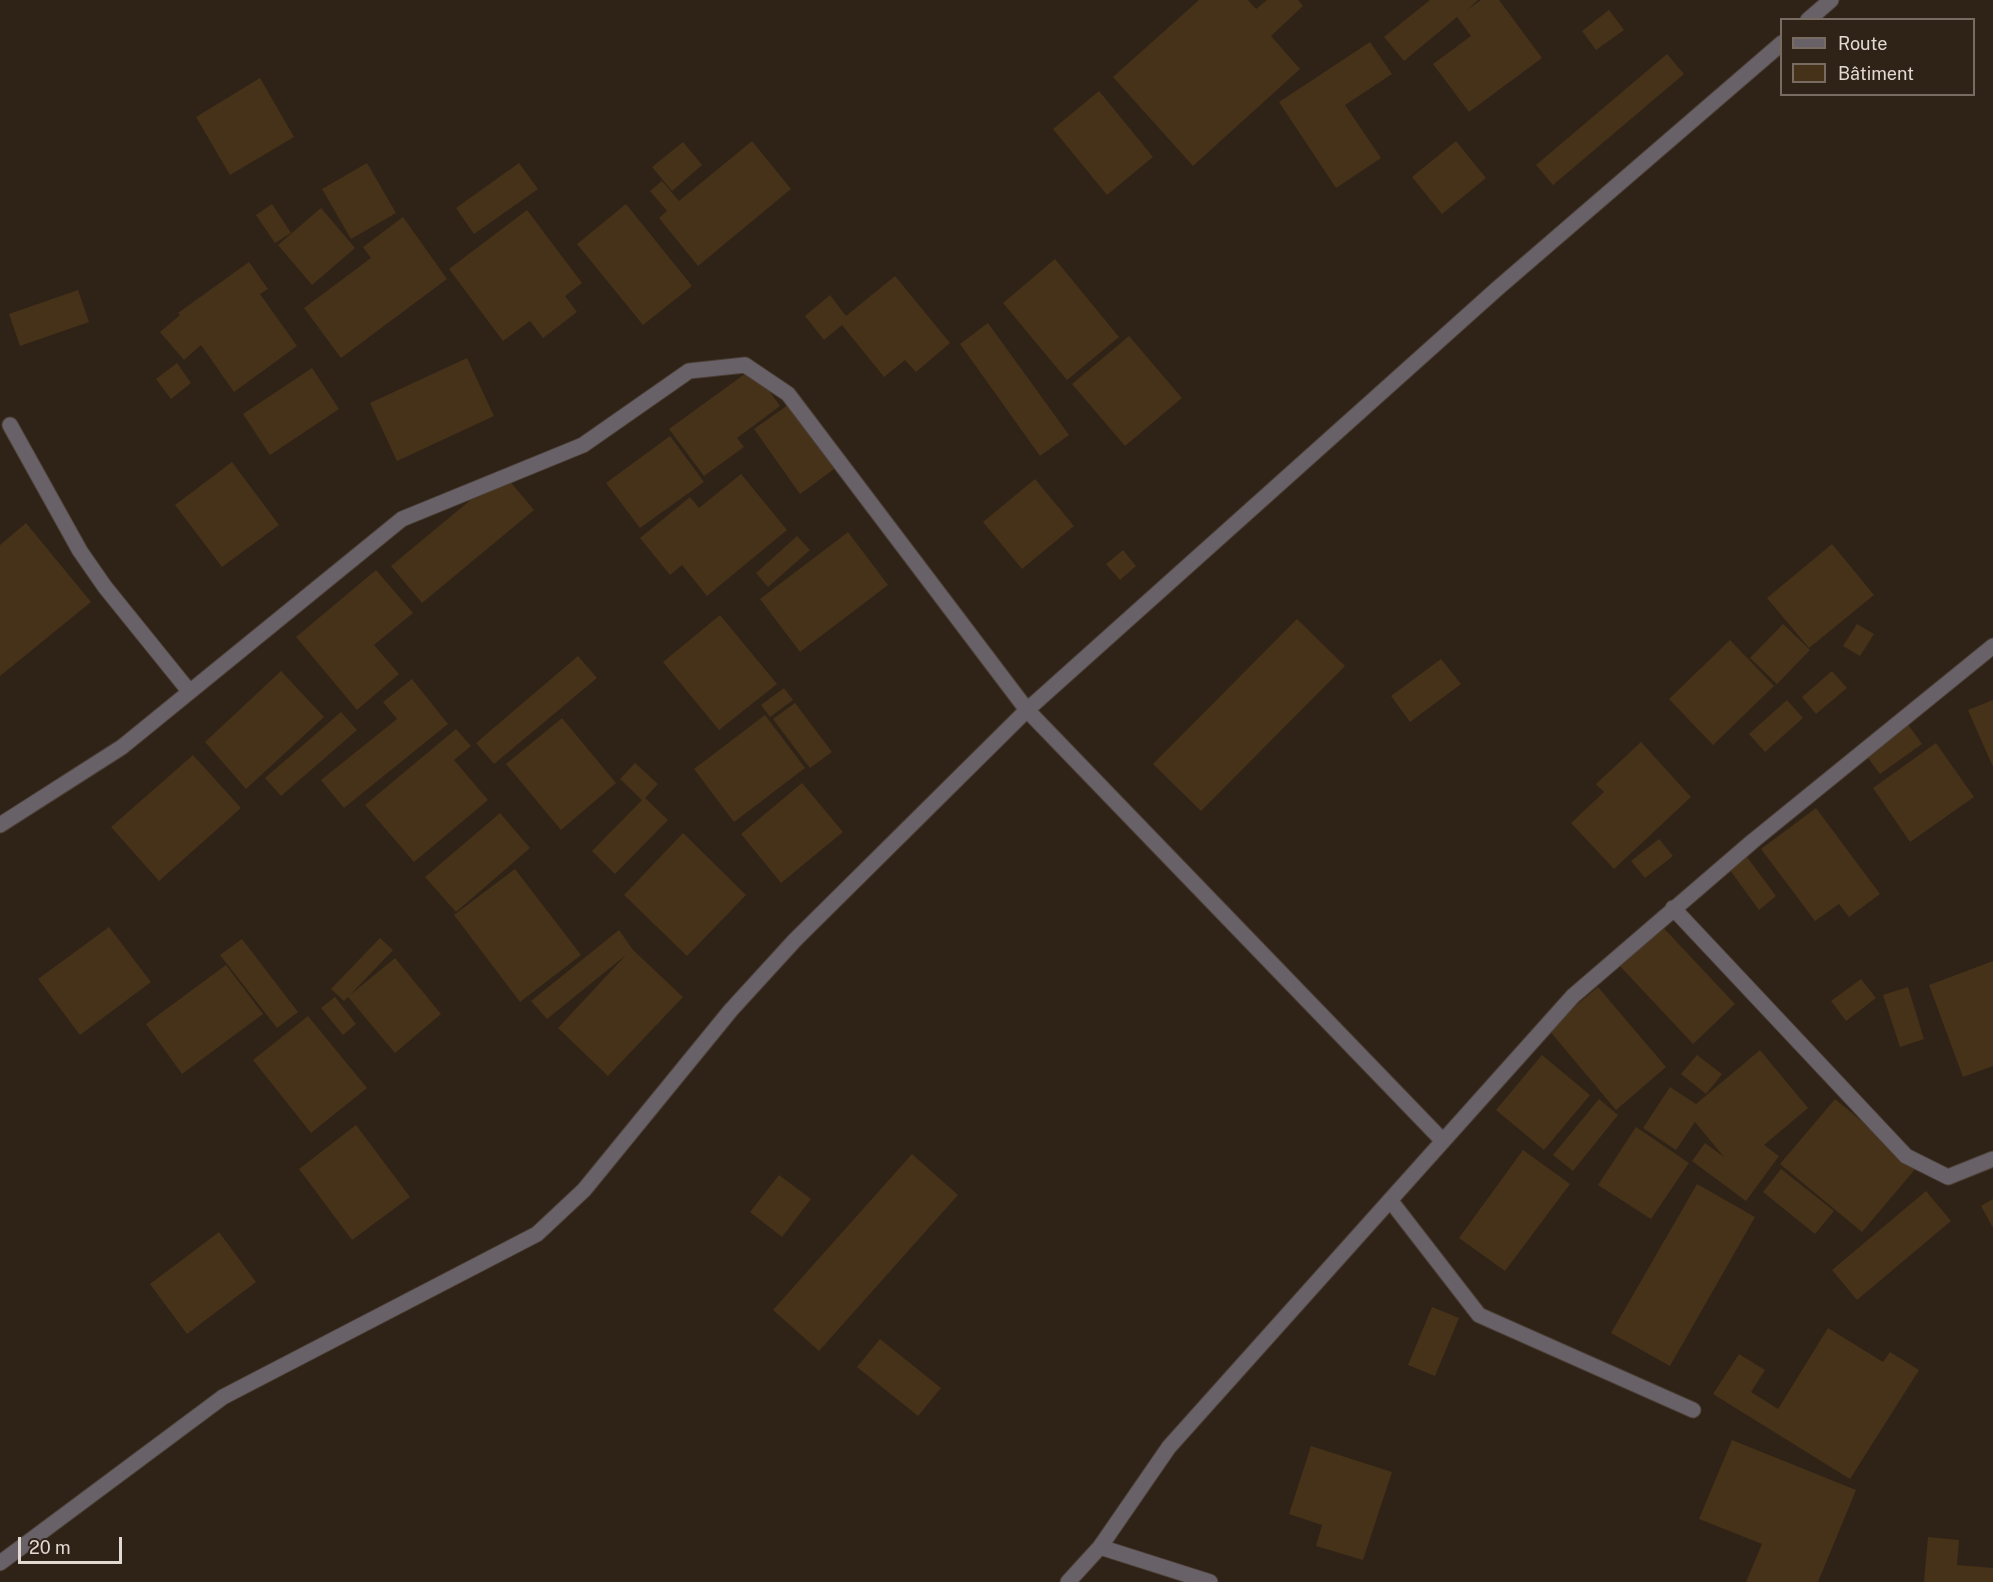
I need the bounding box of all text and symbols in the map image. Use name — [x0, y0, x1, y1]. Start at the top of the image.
legend — [1780, 18, 1975, 96]
text: Route — [1838, 33, 1887, 54]
text: Bâtiment — [1838, 63, 1914, 84]
scale bar — [21, 1525, 124, 1563]
text: 20 m — [29, 1537, 71, 1558]

